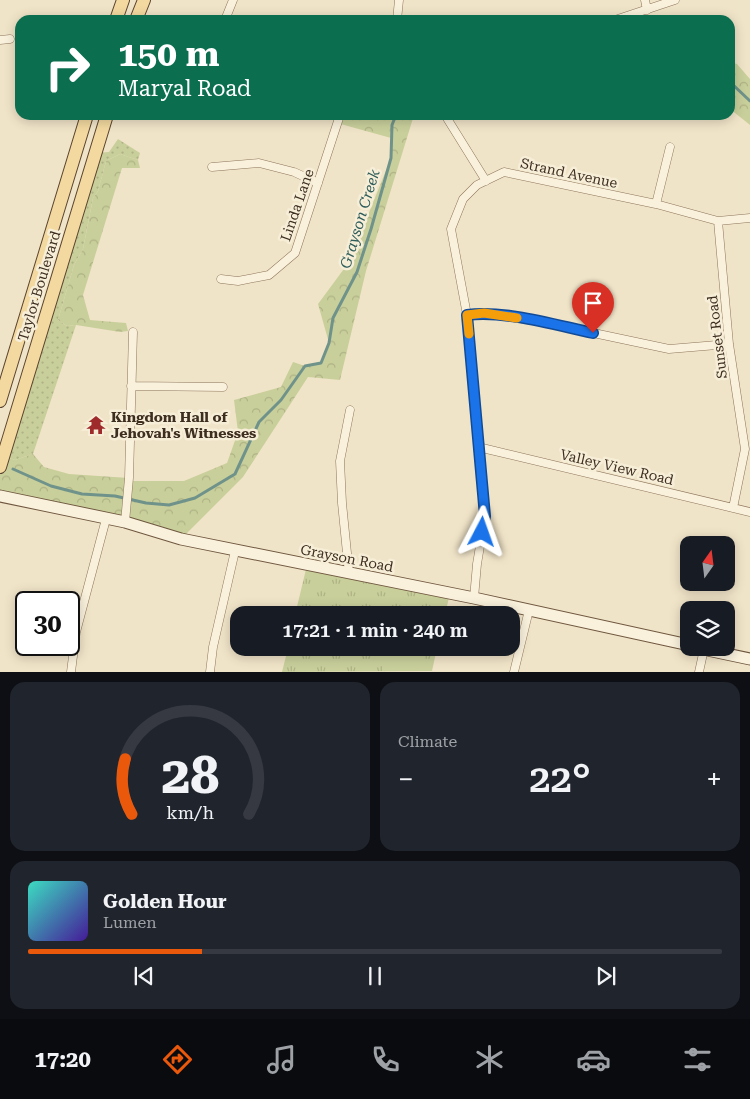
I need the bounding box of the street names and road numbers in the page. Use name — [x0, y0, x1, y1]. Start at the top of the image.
street label: Strand Avenue — [519, 155, 619, 191]
street label: Linda Lane — [277, 166, 317, 243]
street label: Taylor Boulevard — [15, 229, 63, 343]
street label: Sunset Road — [704, 294, 730, 380]
street label: Valley View Road — [559, 446, 675, 488]
street label: Grayson Road — [299, 541, 395, 575]

